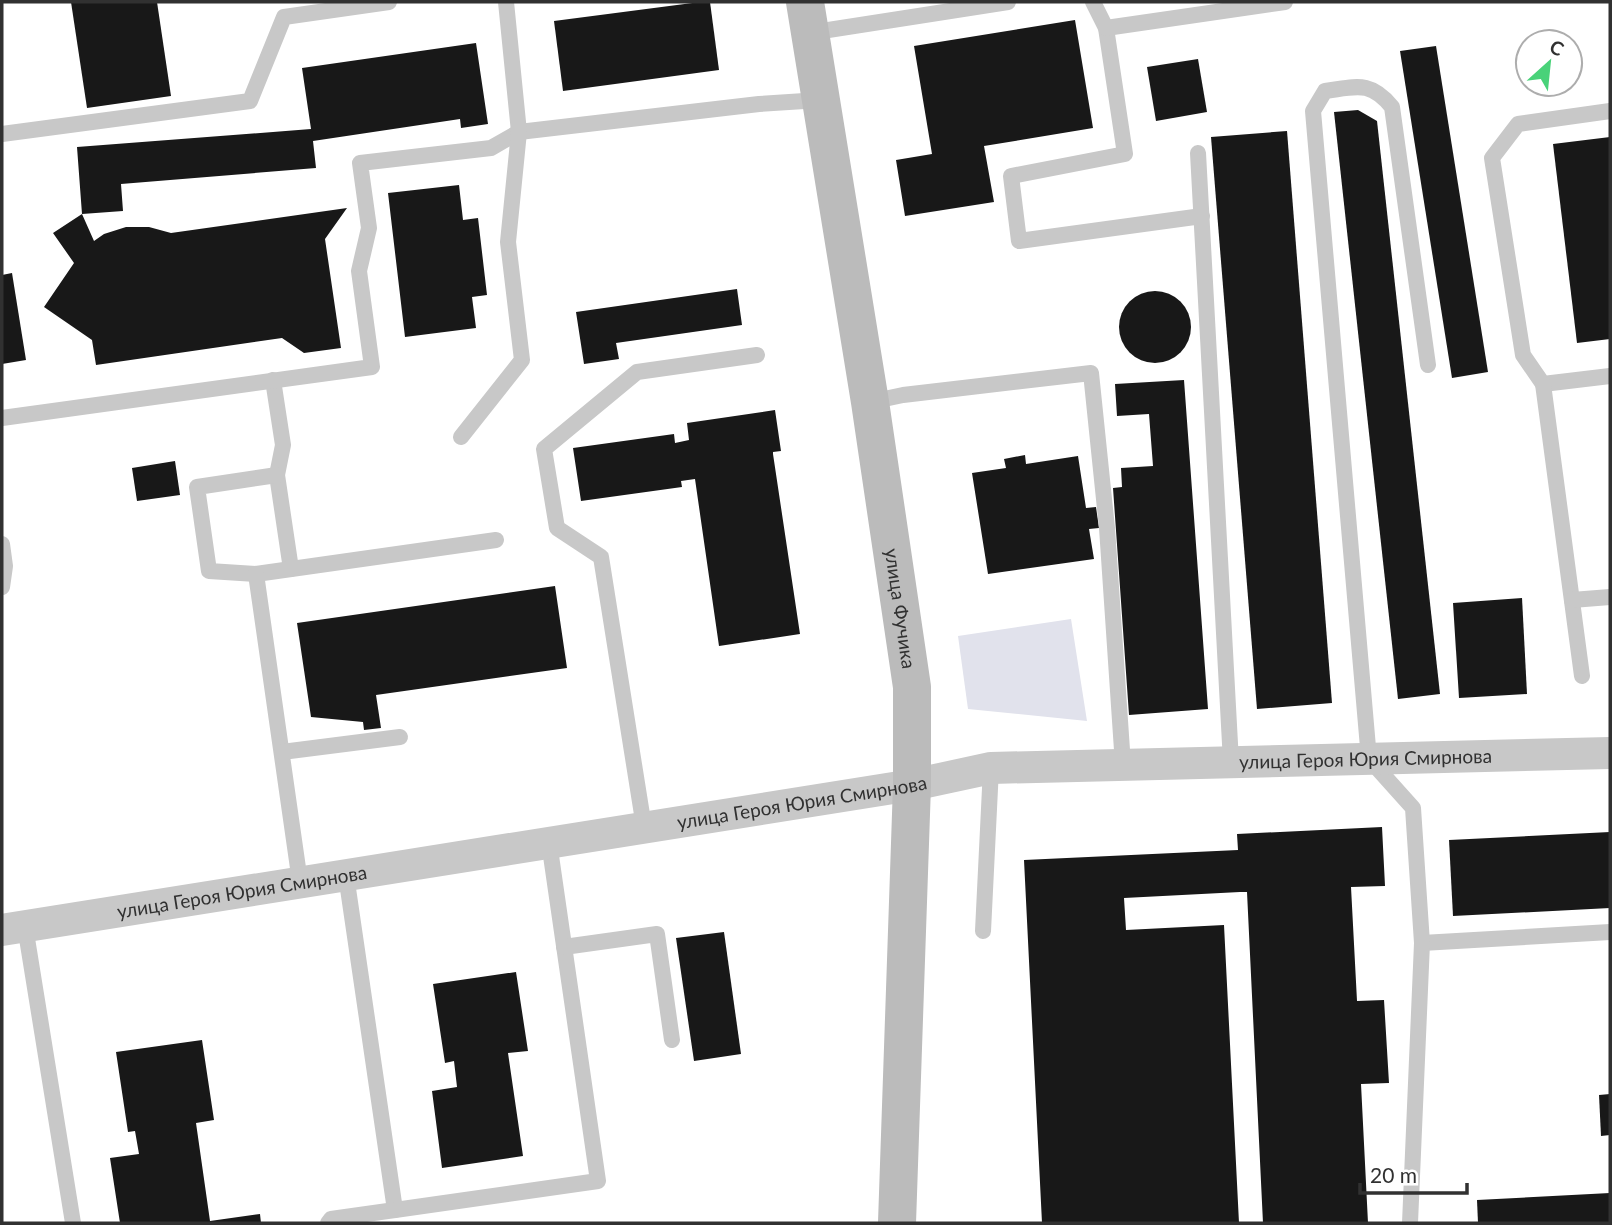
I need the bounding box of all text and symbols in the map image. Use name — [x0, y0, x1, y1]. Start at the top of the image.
north arrow — [1514, 28, 1584, 98]
text: С — [1546, 34, 1568, 61]
street label: улица Фучика — [881, 547, 921, 670]
street label: улица Героя Юрия Смирнова — [1239, 744, 1492, 773]
street label: улица Героя Юрия Смирнова — [675, 770, 929, 833]
street label: улица Героя Юрия Смирнова — [115, 860, 369, 923]
scale bar — [1360, 1152, 1467, 1196]
text: 20 m — [1370, 1162, 1417, 1187]

